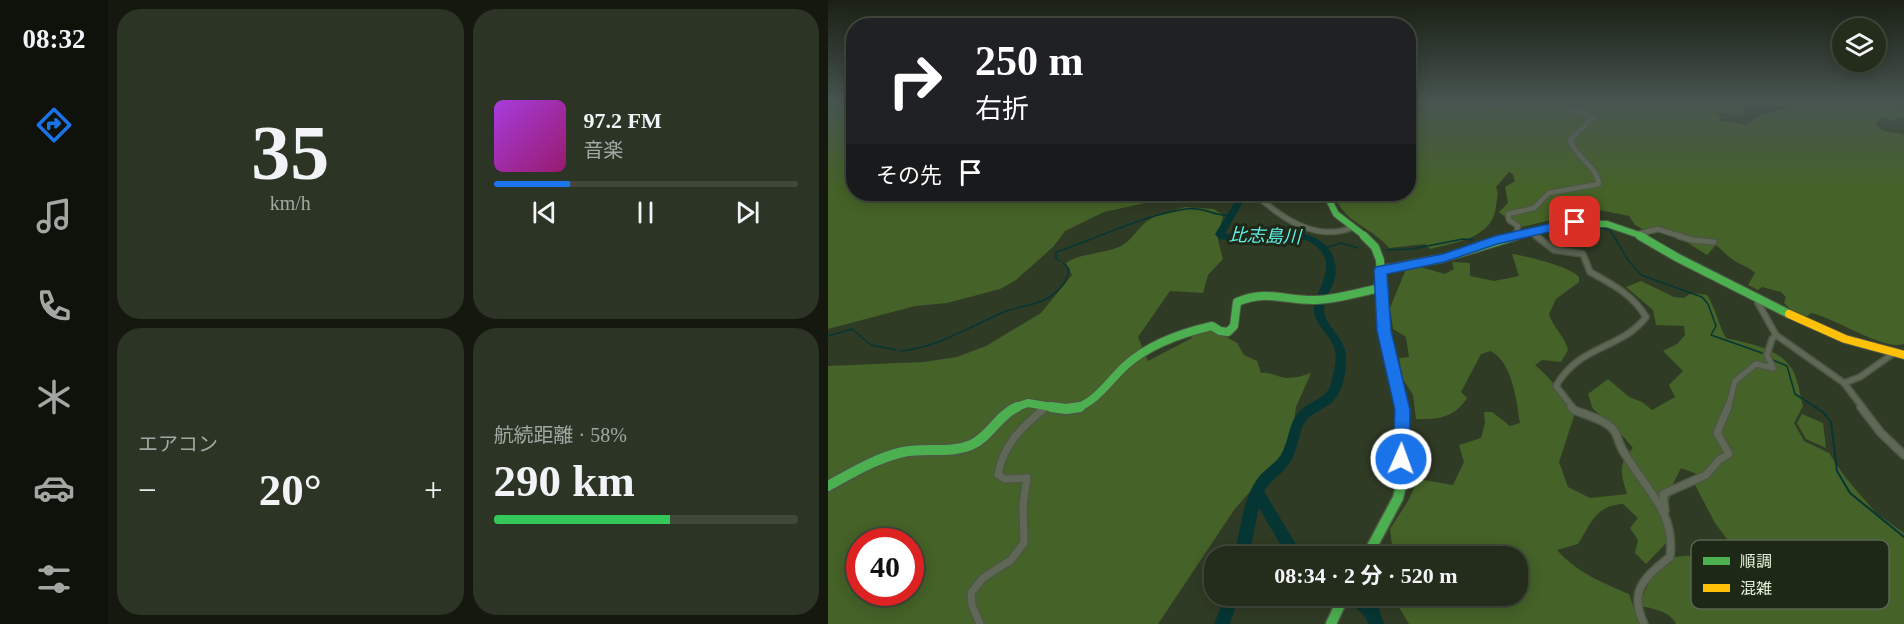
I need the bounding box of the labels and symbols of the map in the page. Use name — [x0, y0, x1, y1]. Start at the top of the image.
pin — [1549, 196, 1600, 247]
water label: 比志島川 — [1229, 225, 1303, 247]
position arrow — [1369, 427, 1433, 491]
speed limit sign: 40 — [846, 528, 924, 606]
legend — [1691, 540, 1889, 609]
text: 順調 — [1740, 553, 1772, 570]
text: 混雑 — [1740, 580, 1772, 597]

